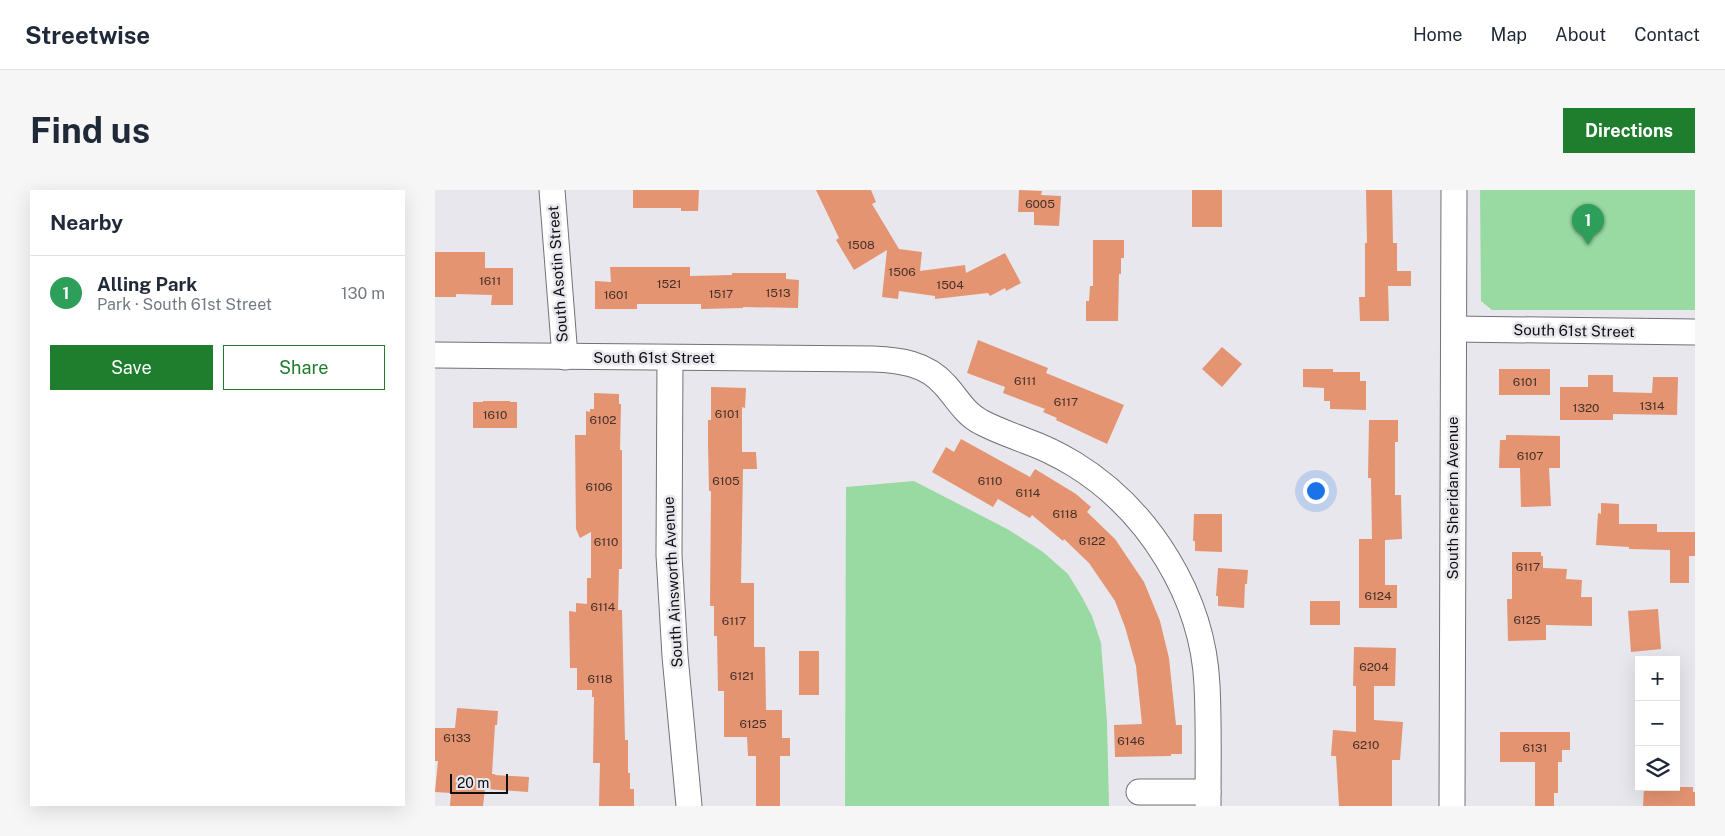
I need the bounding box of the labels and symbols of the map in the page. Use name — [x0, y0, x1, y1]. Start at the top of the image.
house number: 6005 — [1025, 197, 1055, 211]
pin: 1 — [1572, 204, 1604, 245]
street label: South Asotin Street — [544, 205, 571, 343]
house number: 1508 — [847, 238, 875, 252]
house number: 1506 — [888, 265, 916, 279]
house number: 1611 — [479, 274, 501, 288]
house number: 1521 — [657, 277, 681, 291]
house number: 1504 — [936, 278, 964, 292]
house number: 1513 — [765, 286, 791, 300]
house number: 1517 — [709, 287, 733, 301]
house number: 1601 — [604, 288, 628, 302]
street label: South 61st Street — [1513, 321, 1635, 340]
street label: South 61st Street — [593, 349, 715, 366]
house number: 6111 — [1014, 374, 1036, 388]
house number: 6101 — [1513, 375, 1537, 389]
house number: 6117 — [1054, 395, 1078, 409]
house number: 1314 — [1640, 399, 1665, 413]
house number: 1320 — [1573, 401, 1599, 415]
house number: 6101 — [715, 407, 739, 421]
house number: 1610 — [483, 408, 507, 422]
house number: 6102 — [590, 413, 616, 427]
street label: South Sheridan Avenue — [1444, 416, 1461, 580]
house number: 6107 — [1517, 449, 1543, 463]
house number: 6105 — [712, 474, 740, 488]
house number: 6110 — [978, 474, 1002, 488]
your location — [1303, 478, 1329, 504]
house number: 6106 — [585, 480, 613, 494]
house number: 6114 — [1016, 486, 1041, 500]
street label: South Ainsworth Avenue — [660, 496, 685, 668]
house number: 6118 — [1052, 507, 1078, 521]
house number: 6122 — [1079, 534, 1105, 548]
house number: 6110 — [594, 535, 618, 549]
house number: 6117 — [1516, 560, 1540, 574]
house number: 6124 — [1364, 589, 1392, 603]
house number: 6114 — [591, 600, 616, 614]
house number: 6125 — [1513, 613, 1541, 627]
house number: 6117 — [722, 614, 746, 628]
house number: 6204 — [1359, 660, 1389, 674]
house number: 6121 — [730, 669, 754, 683]
house number: 6118 — [587, 672, 613, 686]
house number: 6125 — [739, 717, 767, 731]
house number: 6133 — [443, 731, 471, 745]
house number: 6146 — [1117, 734, 1145, 748]
house number: 6210 — [1353, 738, 1379, 752]
house number: 6131 — [1523, 741, 1547, 755]
scale bar — [450, 771, 507, 794]

